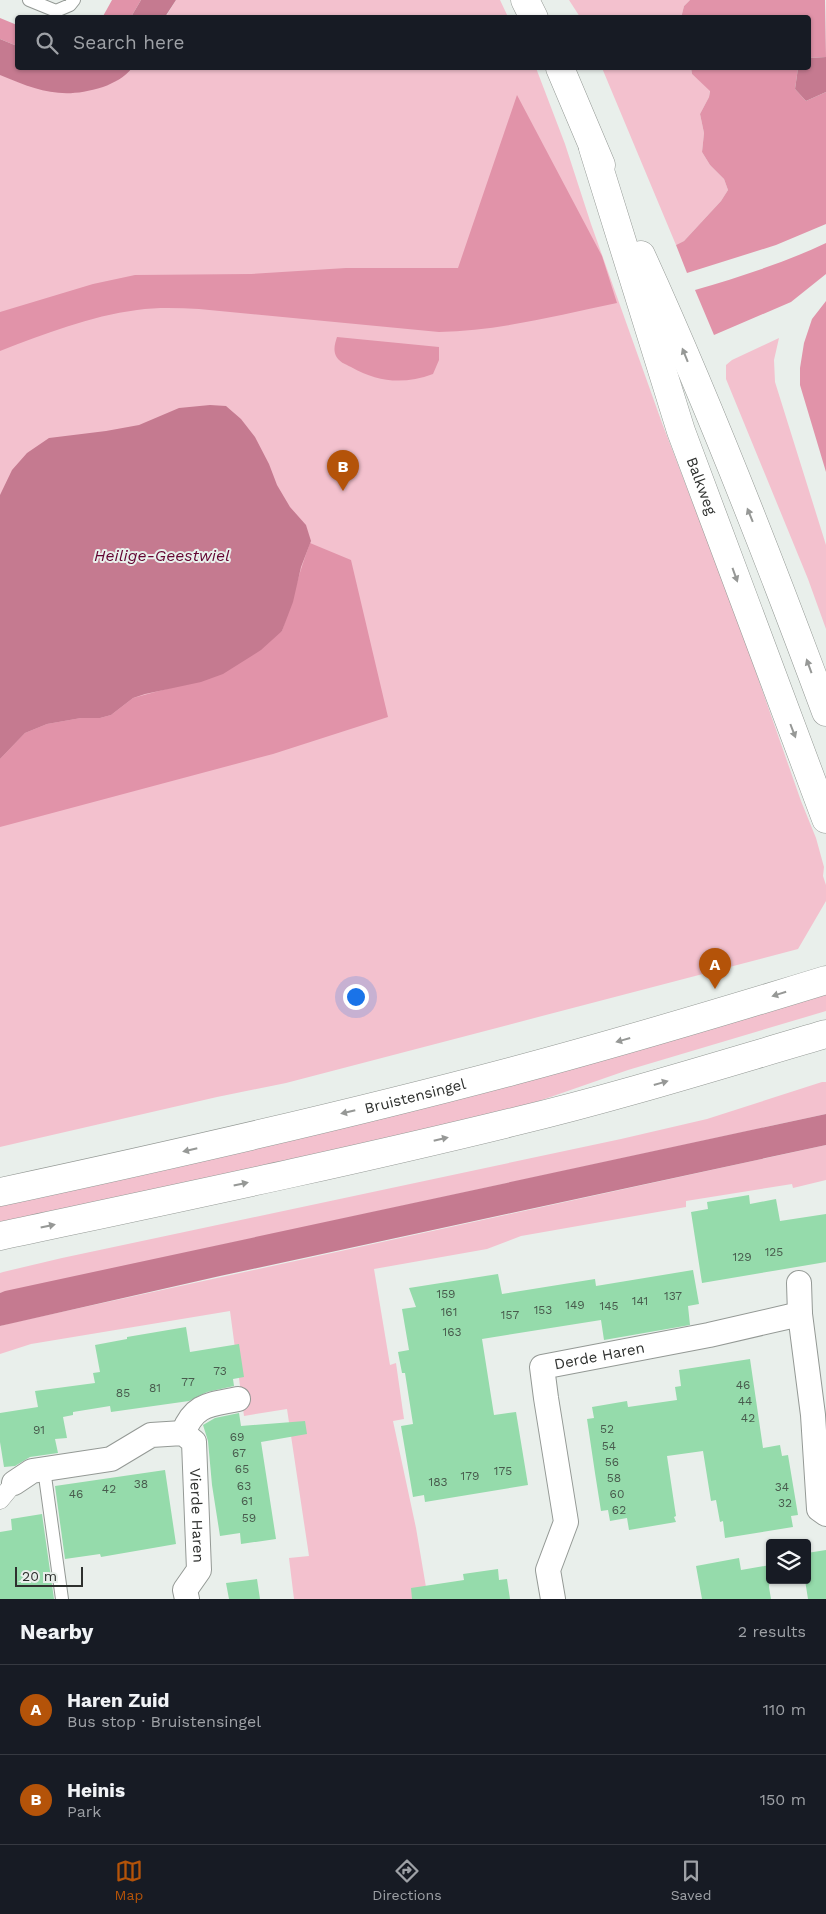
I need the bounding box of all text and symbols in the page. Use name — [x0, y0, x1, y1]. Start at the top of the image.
search box — [15, 15, 811, 70]
icon: search — [33, 29, 61, 57]
text: Search here — [73, 31, 184, 54]
one-way arrow — [681, 348, 689, 362]
pin: B — [327, 450, 359, 491]
street label: Balkweg — [683, 455, 721, 517]
one-way arrow — [746, 507, 754, 522]
water label: Heilige-Geestwiel — [94, 546, 230, 565]
one-way arrow — [731, 568, 739, 583]
one-way arrow — [805, 658, 813, 673]
one-way arrow — [789, 724, 797, 739]
pin: A — [699, 948, 731, 989]
your location — [343, 984, 369, 1010]
one-way arrow — [772, 991, 787, 999]
one-way arrow — [616, 1036, 631, 1044]
street label: Bruistensingel — [363, 1075, 468, 1118]
one-way arrow — [653, 1078, 668, 1086]
one-way arrow — [340, 1108, 355, 1116]
one-way arrow — [434, 1135, 449, 1143]
one-way arrow — [182, 1146, 197, 1154]
one-way arrow — [233, 1180, 248, 1188]
one-way arrow — [40, 1222, 55, 1230]
house number: 125 — [765, 1245, 783, 1259]
house number: 129 — [732, 1250, 752, 1264]
house number: 159 — [436, 1287, 456, 1301]
house number: 137 — [664, 1289, 682, 1303]
house number: 141 — [632, 1294, 648, 1308]
house number: 149 — [565, 1298, 585, 1312]
house number: 145 — [600, 1299, 619, 1313]
house number: 153 — [534, 1303, 552, 1317]
house number: 161 — [441, 1305, 457, 1319]
house number: 157 — [501, 1308, 519, 1322]
house number: 163 — [443, 1325, 461, 1339]
street label: Derde Haren — [553, 1339, 646, 1373]
house number: 73 — [213, 1364, 227, 1378]
house number: 77 — [181, 1375, 195, 1389]
house number: 46 — [736, 1378, 750, 1392]
house number: 81 — [149, 1381, 161, 1395]
house number: 85 — [116, 1386, 130, 1400]
house number: 44 — [738, 1394, 752, 1408]
house number: 42 — [741, 1411, 755, 1425]
house number: 52 — [600, 1422, 614, 1436]
house number: 91 — [33, 1423, 45, 1437]
house number: 69 — [230, 1430, 244, 1444]
house number: 54 — [602, 1439, 616, 1453]
house number: 67 — [232, 1446, 246, 1460]
house number: 56 — [605, 1455, 619, 1469]
house number: 65 — [235, 1462, 249, 1476]
house number: 175 — [494, 1464, 512, 1478]
street label: Vierde Haren — [186, 1468, 208, 1563]
house number: 179 — [461, 1469, 479, 1483]
house number: 58 — [607, 1471, 621, 1485]
house number: 183 — [429, 1475, 447, 1489]
house number: 38 — [134, 1477, 148, 1491]
house number: 63 — [237, 1479, 251, 1493]
house number: 34 — [775, 1480, 789, 1494]
house number: 42 — [102, 1482, 116, 1496]
house number: 46 — [69, 1487, 83, 1501]
house number: 60 — [610, 1487, 624, 1501]
house number: 61 — [241, 1494, 253, 1508]
house number: 32 — [778, 1496, 792, 1510]
house number: 62 — [612, 1503, 626, 1517]
house number: 59 — [242, 1511, 256, 1525]
map controls — [766, 1539, 811, 1584]
button: layers — [766, 1539, 811, 1584]
scale bar — [15, 1564, 82, 1587]
text: 20 m — [22, 1568, 57, 1584]
text: Nearby — [20, 1619, 93, 1644]
text: 2 results — [738, 1622, 806, 1641]
text: Haren Zuid — [67, 1689, 169, 1712]
text: A — [31, 1700, 41, 1719]
text: 110 m — [763, 1700, 806, 1719]
text: Bus stop · Bruistensingel — [67, 1712, 261, 1731]
text: Heinis — [67, 1779, 125, 1802]
text: B — [31, 1790, 41, 1809]
text: 150 m — [760, 1790, 806, 1809]
text: Park — [67, 1802, 101, 1821]
tab: Map — [115, 1857, 143, 1903]
tab: Directions — [372, 1857, 442, 1903]
tab: Saved — [671, 1857, 711, 1903]

